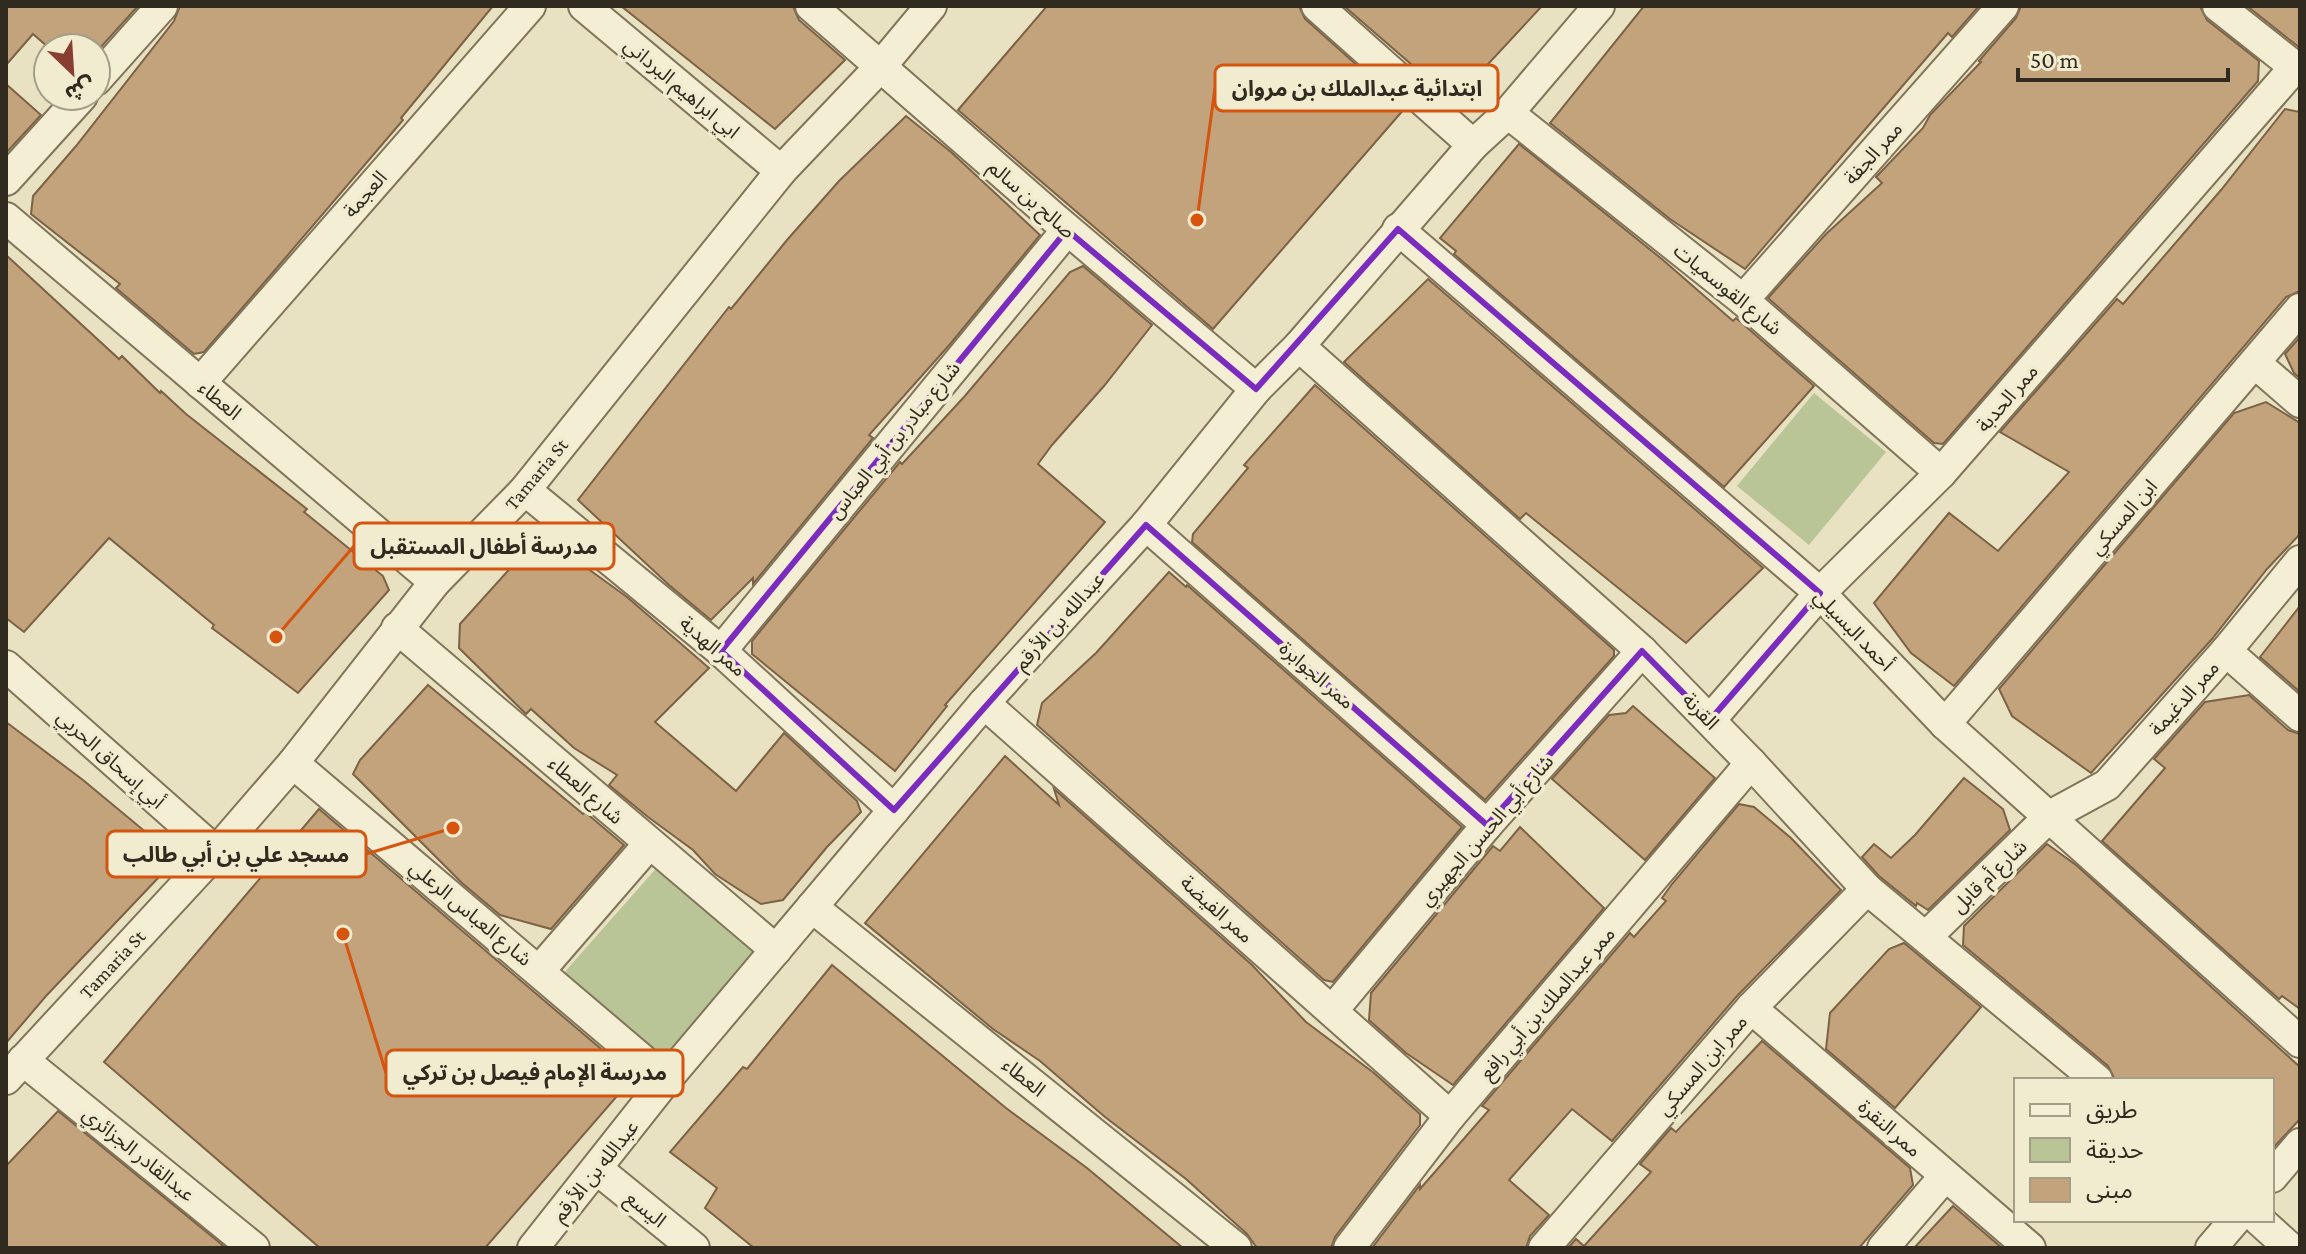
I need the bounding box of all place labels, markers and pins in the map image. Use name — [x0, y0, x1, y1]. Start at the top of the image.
callout: ابتدائية عبدالملك بن مروان — [1215, 65, 1498, 111]
callout: مدرسة أطفال المستقبل — [354, 523, 614, 569]
callout: مسجد علي بن أبي طالب — [107, 831, 366, 877]
callout: مدرسة الإمام فيصل بن تركي — [386, 1050, 683, 1096]

